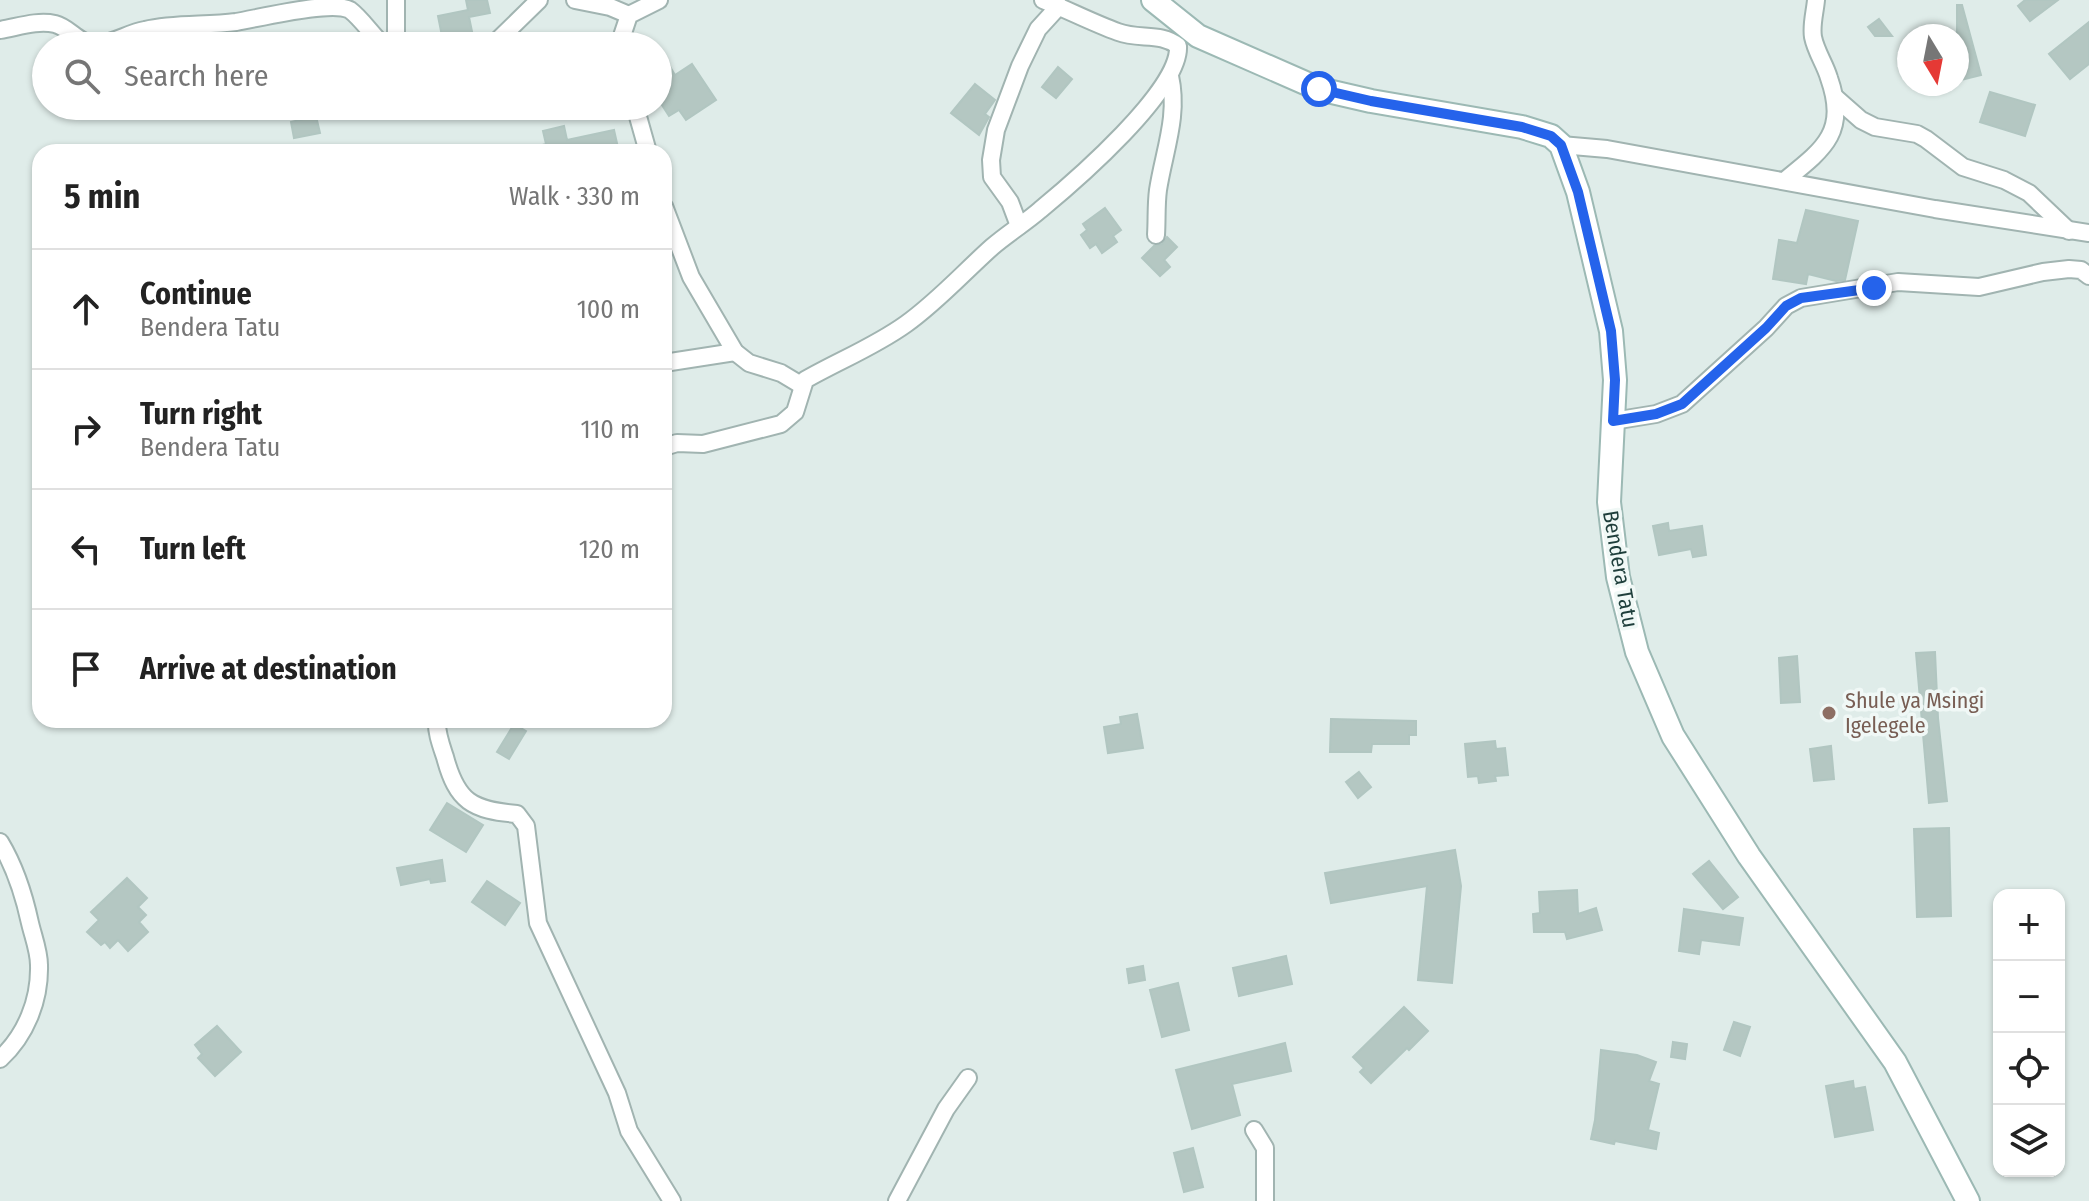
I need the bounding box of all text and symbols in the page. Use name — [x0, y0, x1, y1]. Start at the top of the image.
north arrow — [1897, 24, 1969, 96]
search box — [32, 32, 672, 120]
icon: search — [60, 54, 104, 98]
text: Search here — [124, 58, 269, 94]
route start — [1301, 71, 1337, 107]
text: 5 min — [64, 176, 140, 217]
text: Walk · 330 m — [509, 181, 640, 212]
route end — [1856, 270, 1892, 306]
text: Continue — [140, 276, 252, 312]
icon: ahead — [64, 287, 108, 331]
text: 100 m — [577, 294, 640, 325]
text: Bendera Tatu — [140, 312, 280, 343]
text: Turn right — [140, 396, 262, 432]
icon: right — [64, 407, 108, 451]
text: 110 m — [580, 414, 640, 445]
text: Bendera Tatu — [140, 432, 280, 463]
street label: Bendera Tatu — [1597, 508, 1644, 630]
icon: left — [64, 527, 108, 571]
text: Turn left — [140, 531, 246, 567]
text: 120 m — [579, 534, 640, 565]
icon: arrive — [64, 647, 108, 691]
text: Arrive at destination — [140, 651, 397, 687]
place label: Shule ya Msingi Igelegele — [1845, 687, 1984, 739]
marker: Shule ya Msingi Igelegele — [1820, 704, 1838, 722]
map controls — [1993, 889, 2065, 1177]
button: + — [1993, 889, 2065, 961]
button: − — [1993, 961, 2065, 1033]
button: locate — [1993, 1033, 2065, 1105]
button: layers — [1993, 1105, 2065, 1177]

